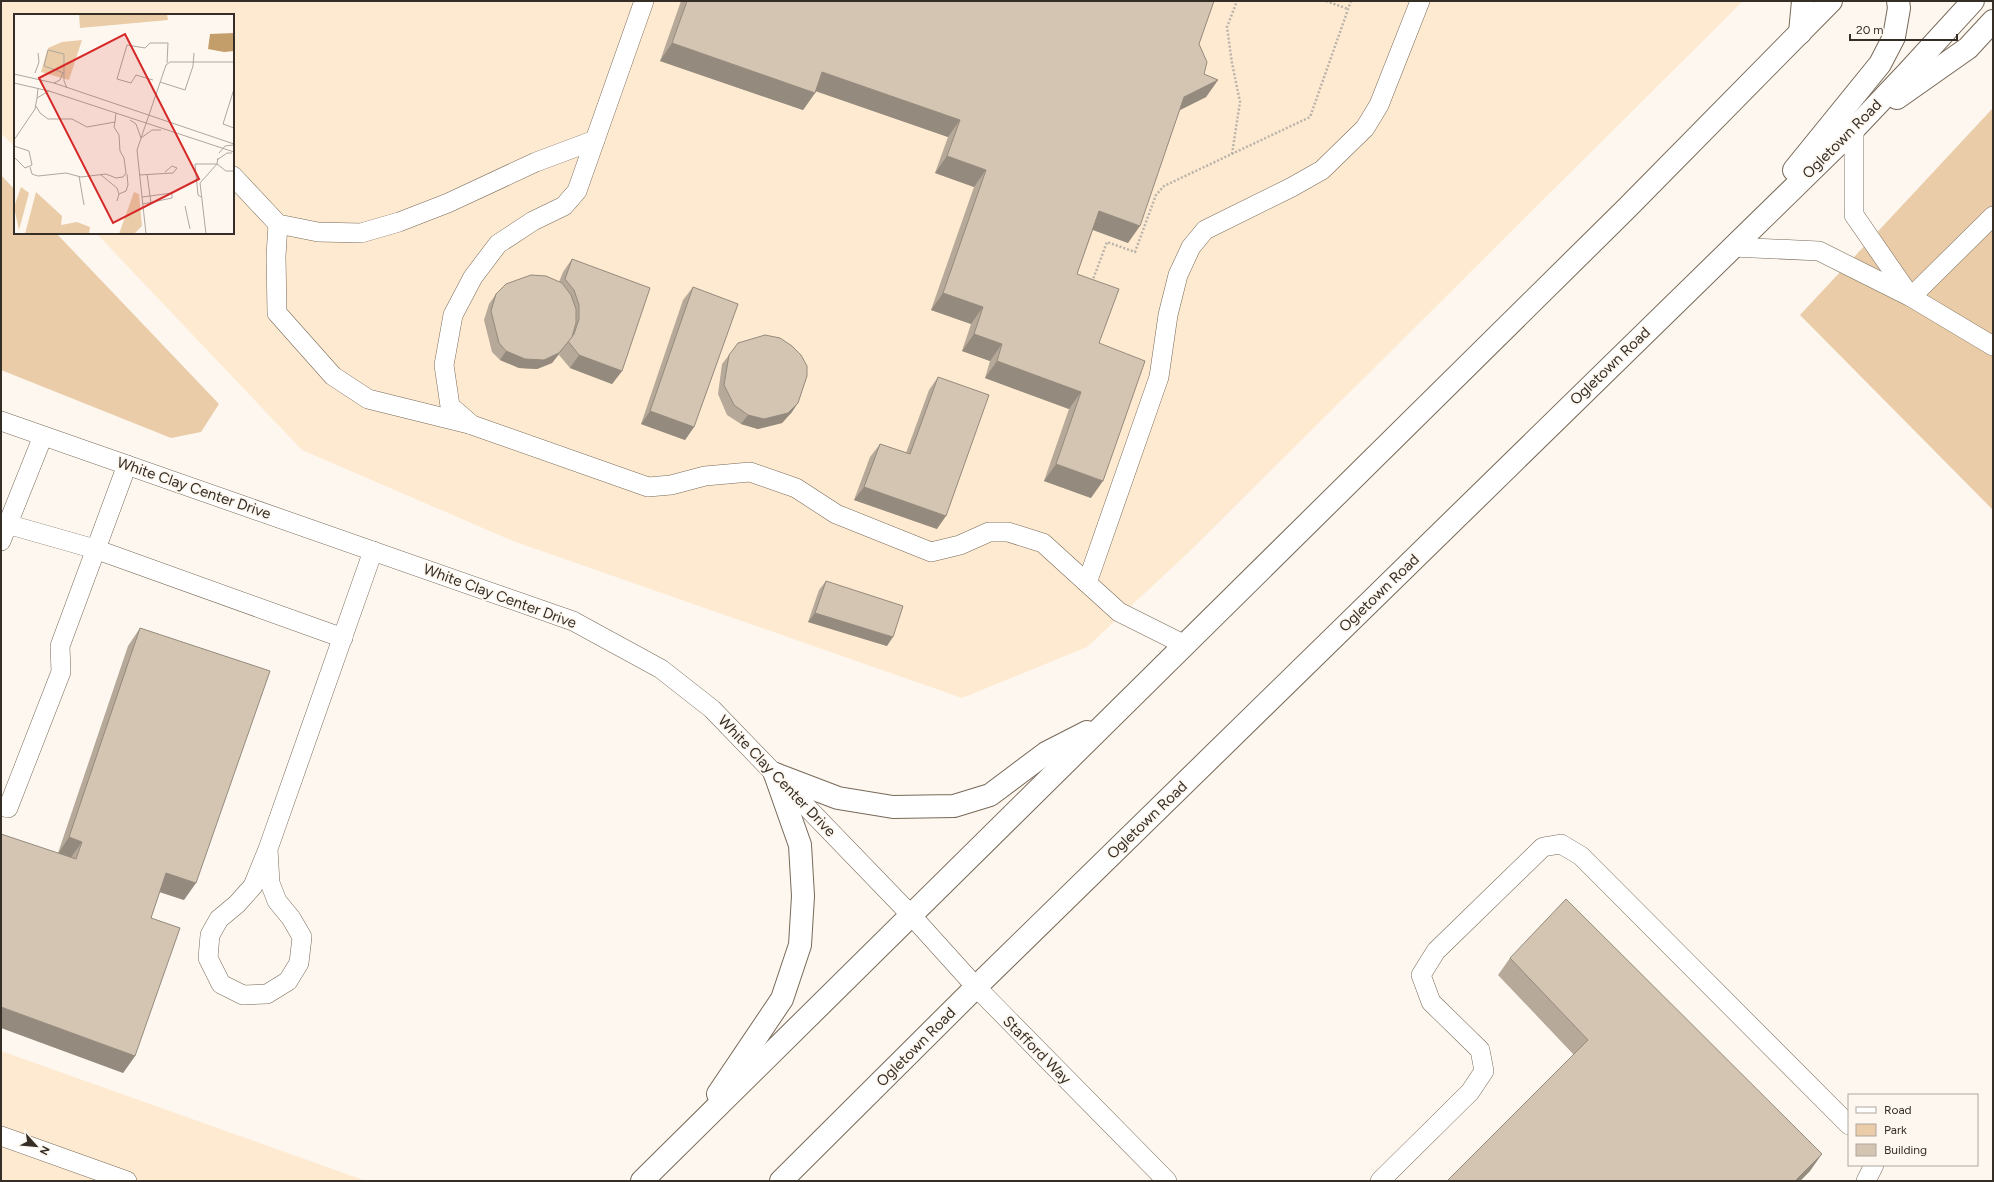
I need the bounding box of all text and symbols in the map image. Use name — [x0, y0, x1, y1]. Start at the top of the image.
inset map — [14, 14, 234, 234]
scale bar — [1850, 16, 1957, 42]
text: 20 m — [1856, 23, 1884, 37]
street label: Ogletown Road — [1799, 96, 1885, 182]
street label: Ogletown Road — [1566, 323, 1654, 409]
street label: White Clay Center Drive — [115, 453, 273, 523]
street label: Ogletown Road — [1335, 550, 1423, 636]
street label: White Clay Center Drive — [421, 560, 579, 632]
street label: White Clay Center Drive — [714, 712, 840, 840]
street label: Ogletown Road — [1103, 777, 1191, 863]
street label: Ogletown Road — [873, 1004, 959, 1090]
street label: Stafford Way — [999, 1012, 1075, 1088]
legend — [1848, 1094, 1978, 1166]
text: Road — [1884, 1103, 1912, 1117]
text: Park — [1884, 1123, 1907, 1137]
north arrow — [16, 1126, 56, 1166]
text: Building — [1884, 1143, 1927, 1157]
text: N — [37, 1144, 52, 1157]

